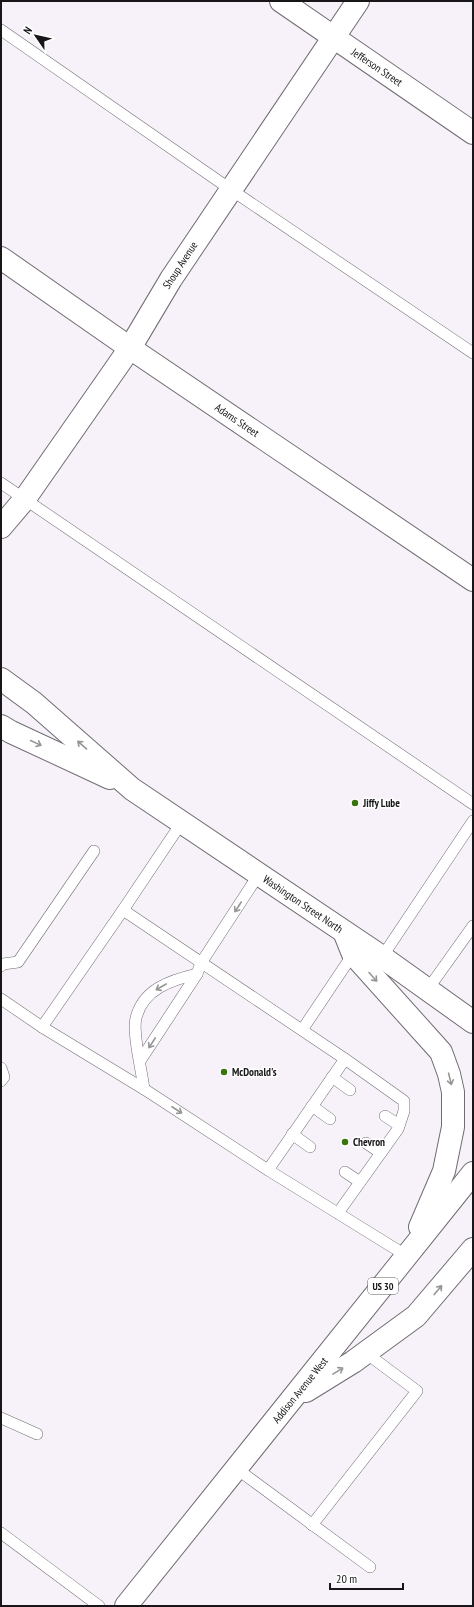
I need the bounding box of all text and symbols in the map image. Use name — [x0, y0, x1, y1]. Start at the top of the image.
north arrow — [16, 16, 56, 56]
text: N — [20, 24, 35, 37]
street label: Jefferson Street — [348, 44, 405, 89]
street label: Shoup Avenue — [160, 238, 201, 291]
street label: Adams Street — [212, 400, 262, 440]
one-way arrow — [29, 740, 41, 748]
one-way arrow — [77, 740, 87, 749]
place label: Jiffy Lube — [362, 796, 400, 810]
marker: Jiffy Lube — [350, 798, 360, 808]
street label: Washington Street North — [260, 872, 346, 936]
one-way arrow — [233, 901, 241, 913]
one-way arrow — [369, 971, 378, 982]
one-way arrow — [155, 984, 167, 992]
one-way arrow — [148, 1037, 156, 1048]
place label: McDonald's — [232, 1065, 277, 1079]
marker: McDonald's — [219, 1067, 229, 1077]
one-way arrow — [447, 1072, 454, 1085]
one-way arrow — [171, 1106, 182, 1114]
place label: Chevron — [353, 1135, 385, 1149]
marker: Chevron — [340, 1137, 350, 1147]
road number: US 30 — [368, 1278, 398, 1294]
one-way arrow — [434, 1285, 443, 1295]
street label: Addison Avenue West — [269, 1354, 331, 1426]
one-way arrow — [332, 1367, 344, 1375]
scale bar — [330, 1565, 403, 1591]
text: 20 m — [336, 1571, 357, 1586]

